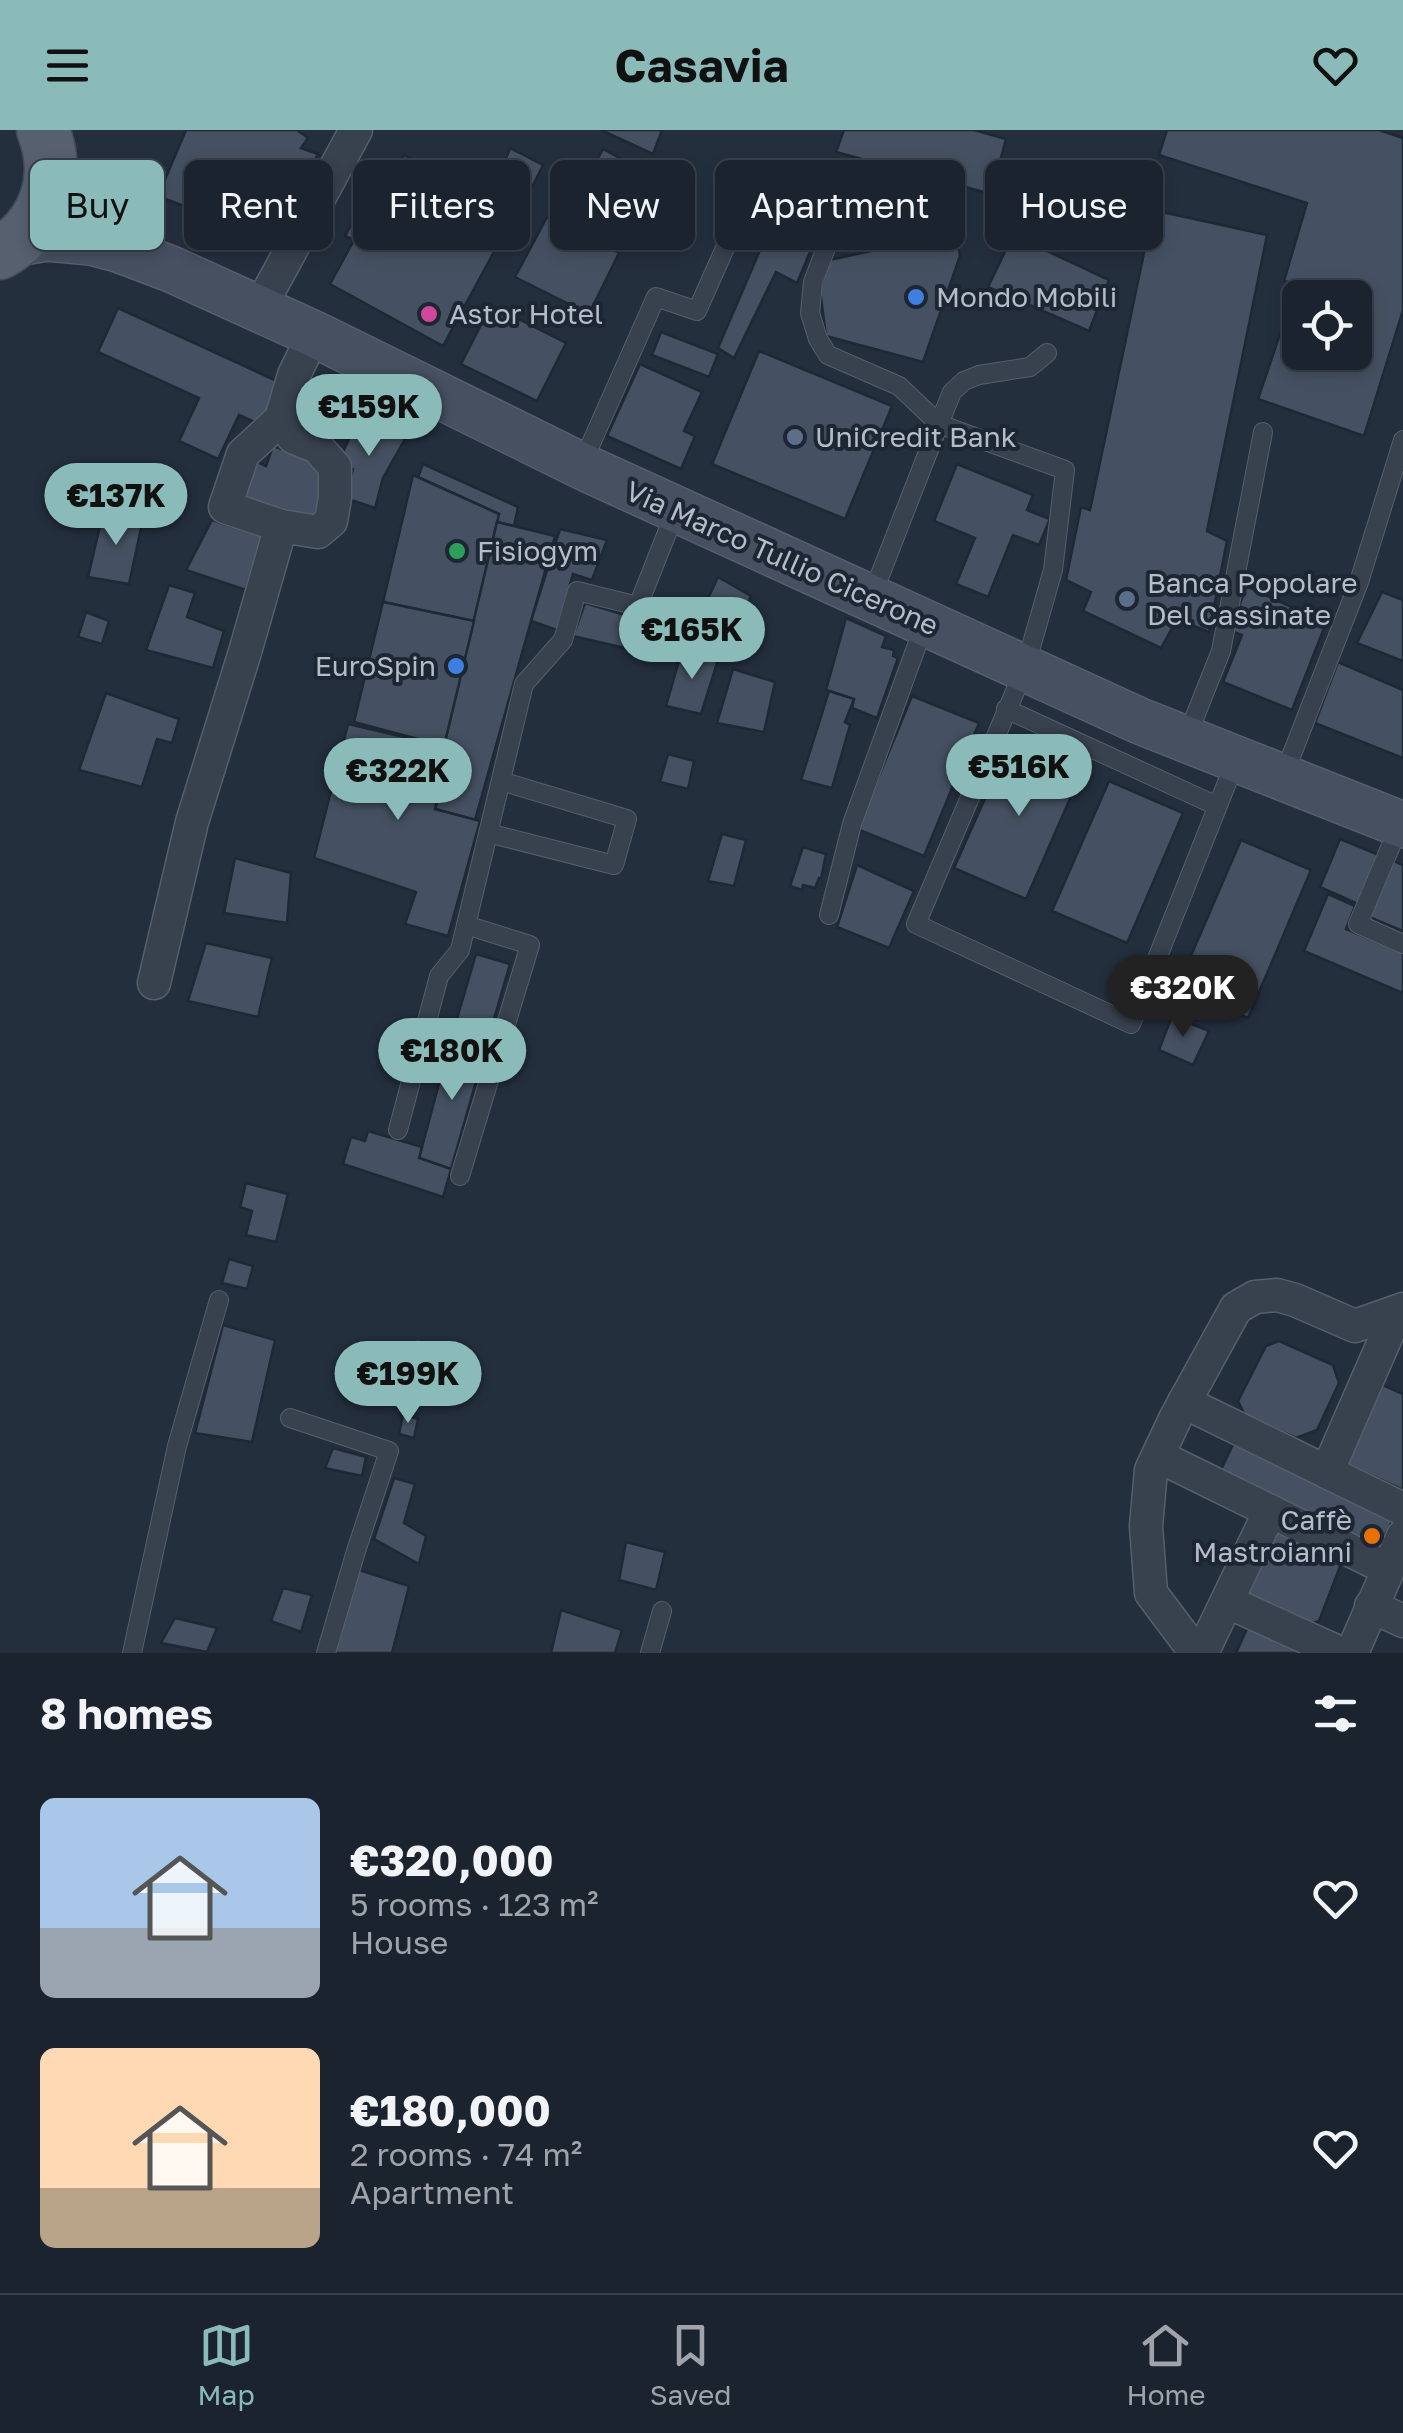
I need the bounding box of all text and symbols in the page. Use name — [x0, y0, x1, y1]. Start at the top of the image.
icon: menu — [40, 38, 95, 93]
text: Casavia — [614, 38, 789, 92]
icon: heart — [1308, 38, 1363, 93]
chip: Buy — [30, 160, 164, 250]
chip: Rent — [184, 160, 333, 250]
chip: Filters — [353, 160, 530, 250]
chip: New — [550, 160, 695, 250]
chip: Apartment — [715, 160, 965, 250]
chip: House — [985, 160, 1163, 250]
place label: Mondo Mobili — [936, 280, 1117, 313]
map controls — [1282, 280, 1372, 370]
button: locate — [1282, 280, 1372, 370]
marker: Mondo Mobili — [905, 286, 927, 308]
place label: Astor Hotel — [449, 297, 603, 330]
marker: Astor Hotel — [418, 303, 440, 325]
pin: €159K — [299, 374, 439, 459]
text: €159K — [318, 387, 420, 425]
place label: UniCredit Bank — [815, 420, 1017, 453]
marker: UniCredit Bank — [784, 426, 806, 448]
pin: €137K — [46, 463, 186, 548]
street label: Via Marco Tullio Cicerone — [621, 474, 944, 641]
text: €137K — [66, 476, 166, 514]
place label: Fisiogym — [477, 534, 598, 567]
marker: Fisiogym — [446, 540, 468, 562]
place label: Banca Popolare Del Cassinate — [1147, 566, 1357, 631]
marker: Banca Popolare Del Cassinate — [1116, 588, 1138, 610]
pin: €165K — [622, 597, 762, 682]
text: €165K — [641, 610, 743, 648]
place label: EuroSpin — [315, 649, 436, 682]
marker: EuroSpin — [445, 655, 467, 677]
pin: €516K — [949, 734, 1089, 819]
pin: €322K — [328, 738, 468, 823]
text: €516K — [968, 747, 1070, 785]
text: €322K — [346, 751, 450, 789]
pin: €320K — [1113, 955, 1253, 1040]
text: €320K — [1130, 968, 1236, 1006]
pin: €180K — [382, 1018, 522, 1103]
text: €180K — [400, 1031, 504, 1069]
pin: €199K — [338, 1341, 478, 1426]
text: €199K — [357, 1354, 459, 1392]
place label: Caffè Mastroianni — [1193, 1503, 1352, 1568]
marker: Caffè Mastroianni — [1361, 1525, 1383, 1547]
icon: filters — [1308, 1686, 1363, 1741]
text: 8 homes — [40, 1688, 213, 1738]
text: €320,000 — [350, 1835, 554, 1885]
icon: home — [120, 1838, 240, 1958]
icon: heart — [1308, 1871, 1363, 1926]
text: 5 rooms · 123 m² — [350, 1885, 599, 1923]
text: House — [350, 1923, 448, 1961]
text: €180,000 — [350, 2085, 551, 2135]
icon: home — [120, 2088, 240, 2208]
icon: heart — [1308, 2121, 1363, 2176]
text: 2 rooms · 74 m² — [350, 2135, 582, 2173]
text: Apartment — [350, 2173, 514, 2211]
tab: Map — [198, 2318, 255, 2411]
tab: Saved — [650, 2318, 731, 2411]
tab: Home — [1126, 2318, 1206, 2411]

